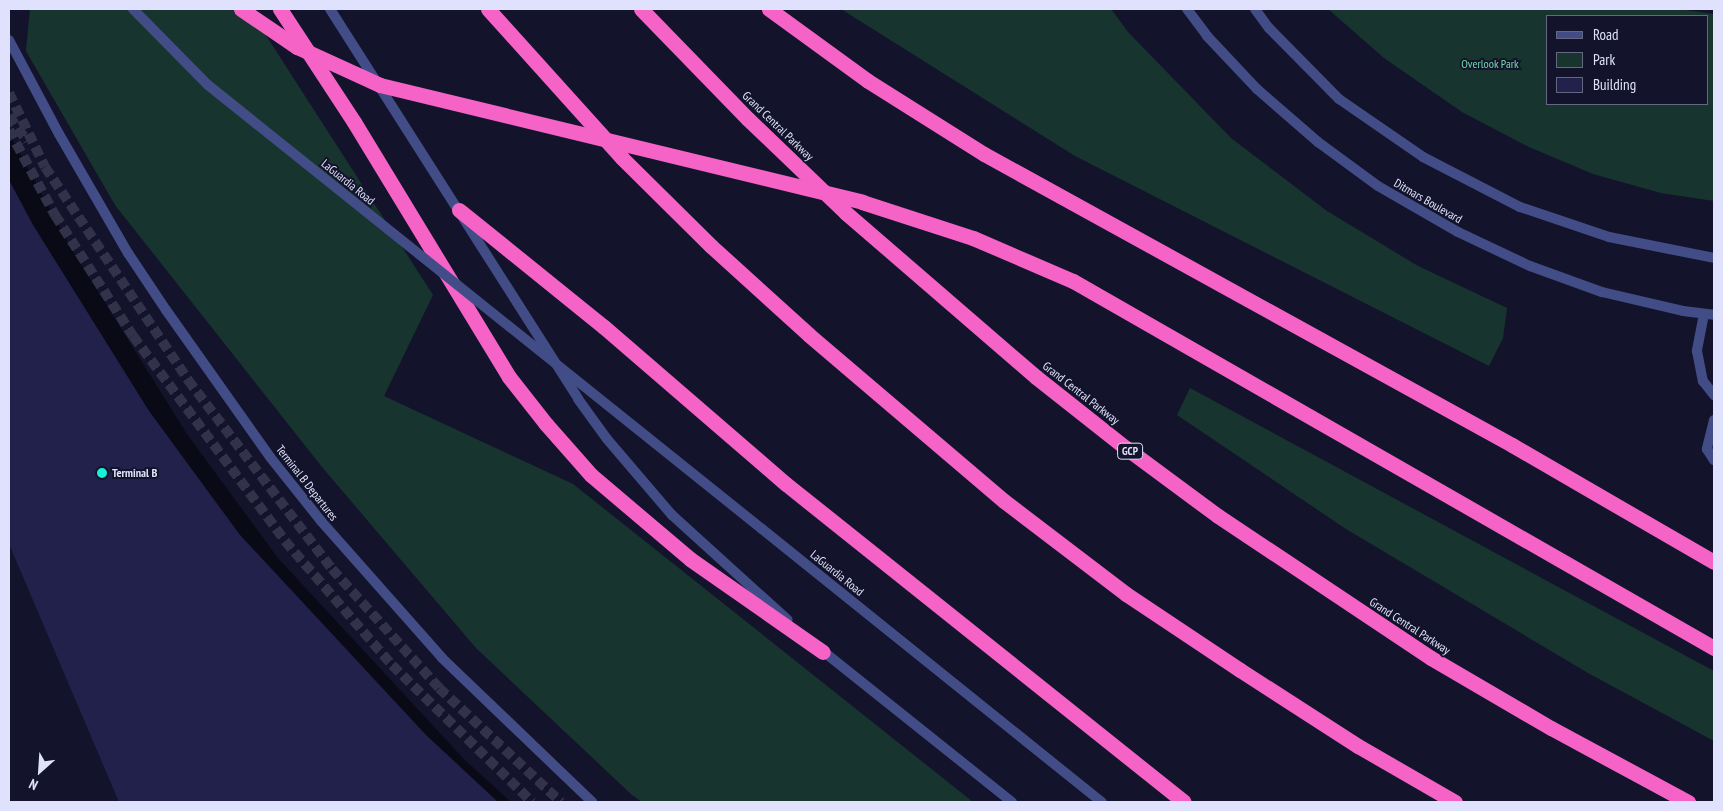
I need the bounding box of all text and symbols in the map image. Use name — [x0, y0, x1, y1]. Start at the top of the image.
legend — [1546, 15, 1708, 105]
text: Road — [1593, 25, 1619, 44]
text: Park — [1593, 50, 1615, 69]
park label: Overlook Park — [1461, 57, 1519, 71]
text: Building — [1593, 75, 1636, 94]
street label: Grand Central Parkway — [739, 88, 817, 164]
street label: LaGuardia Road — [318, 156, 378, 208]
street label: Ditmars Boulevard — [1391, 176, 1465, 226]
street label: Grand Central Parkway — [1040, 359, 1122, 427]
street label: Terminal B Departures — [273, 442, 341, 524]
road number: GCP — [1116, 442, 1144, 460]
place label: Terminal B — [112, 466, 157, 480]
marker: Terminal B — [96, 467, 108, 479]
street label: LaGuardia Road — [807, 547, 867, 599]
street label: Grand Central Parkway — [1367, 595, 1453, 657]
north arrow — [15, 746, 65, 796]
text: N — [26, 775, 41, 794]

